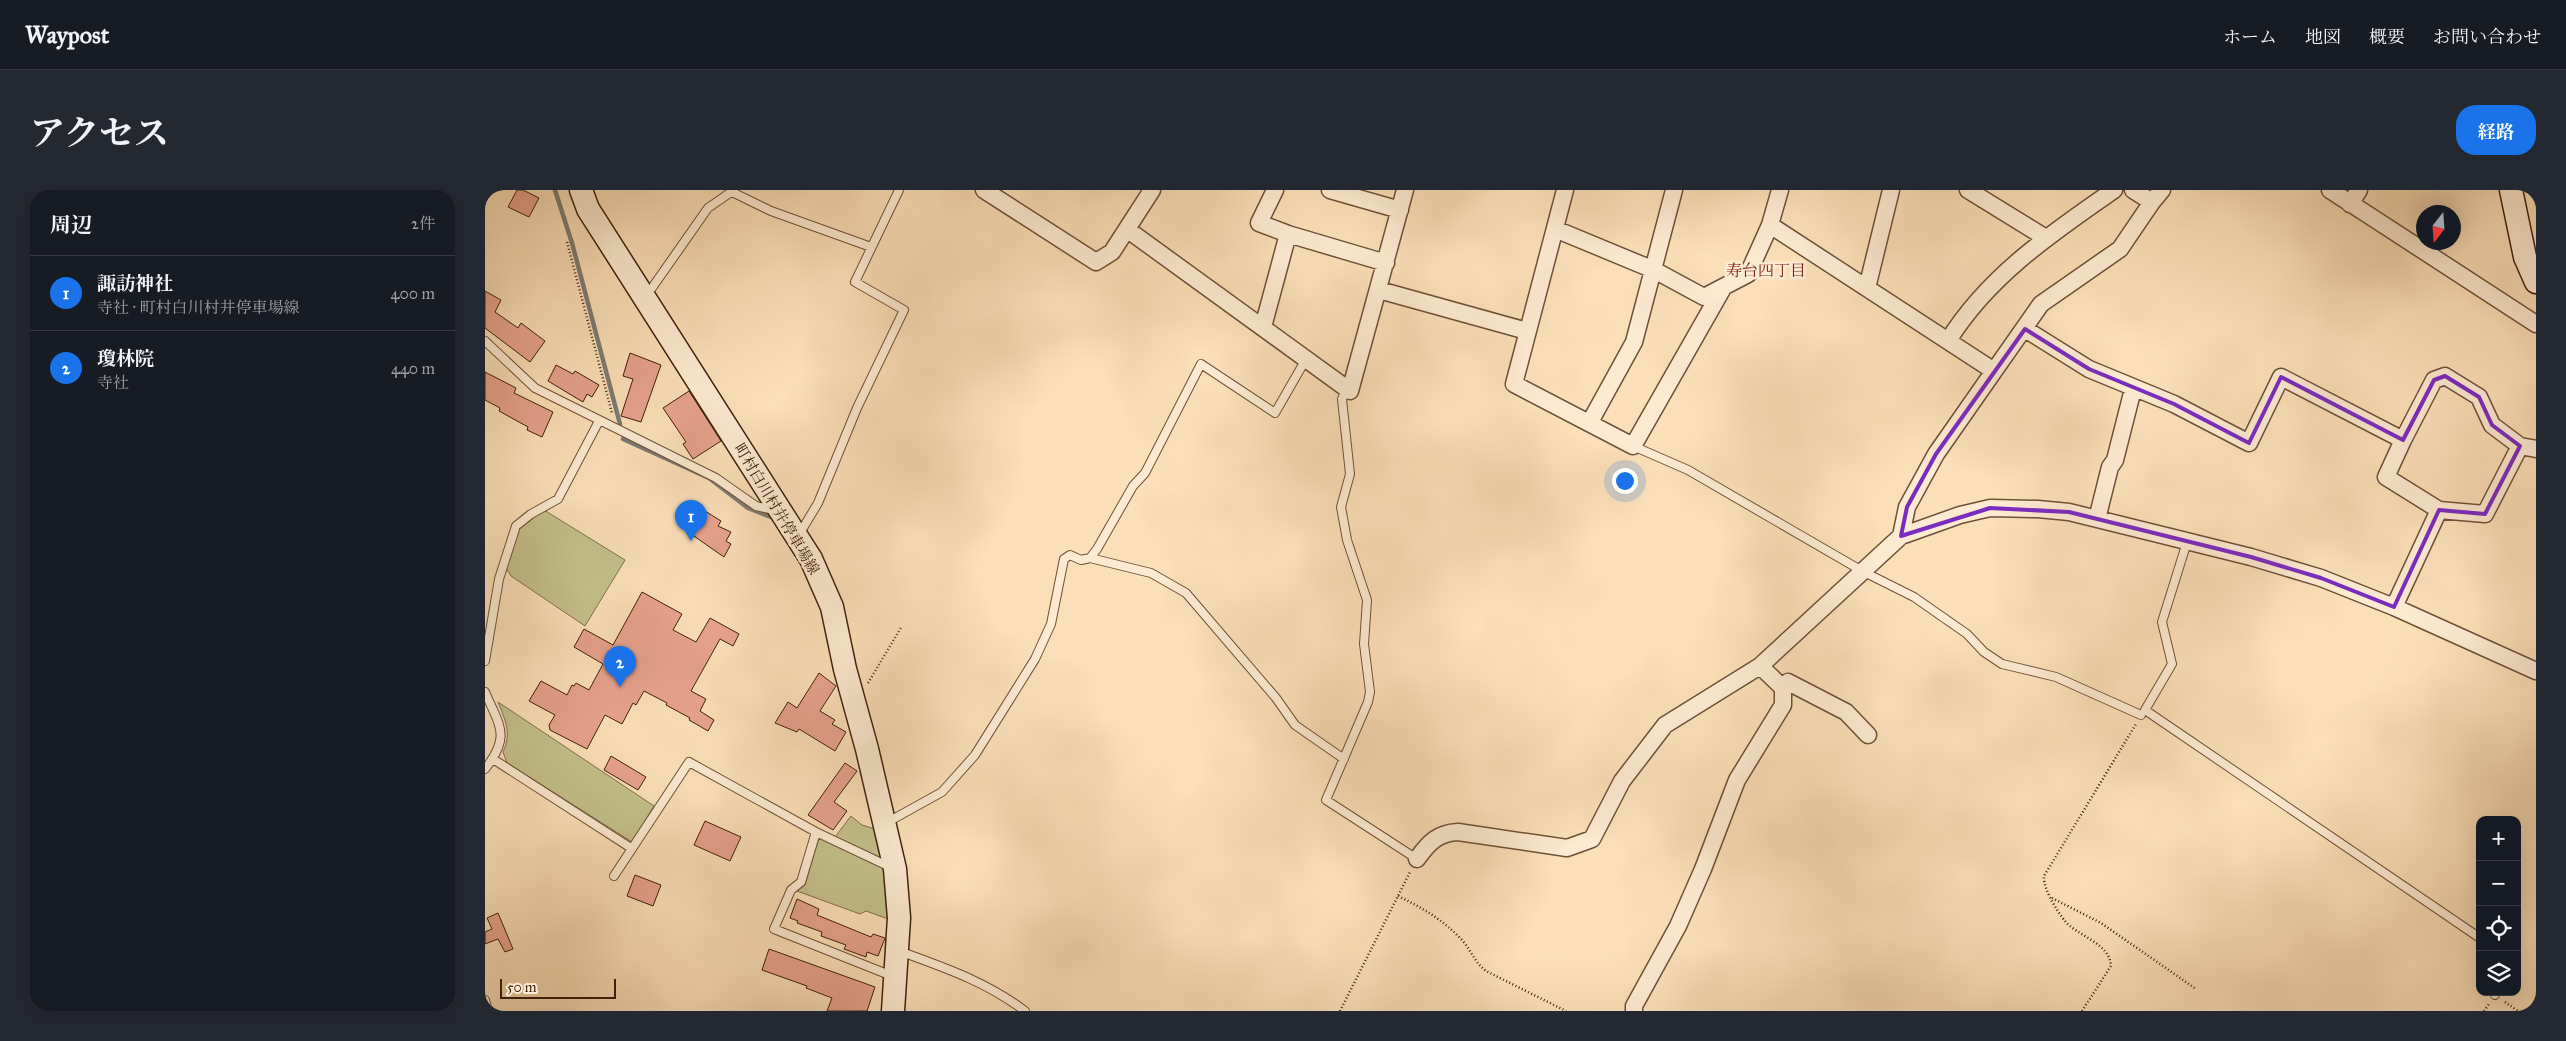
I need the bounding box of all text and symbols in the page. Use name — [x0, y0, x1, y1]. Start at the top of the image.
text: Waypost — [25, 20, 109, 50]
text: ホーム — [2223, 26, 2277, 48]
text: 地図 — [2305, 26, 2341, 48]
text: 概要 — [2369, 26, 2405, 48]
text: お問い合わせ — [2433, 26, 2541, 48]
button: 経路 — [2456, 105, 2536, 155]
text: アクセス — [30, 112, 169, 155]
north arrow — [2416, 205, 2461, 250]
text: 周辺 — [50, 212, 92, 238]
text: 2件 — [411, 214, 435, 233]
district label: 寿台四丁目 — [1726, 261, 1806, 280]
text: 諏訪神社 — [97, 272, 173, 295]
text: 1 — [63, 284, 69, 303]
text: 400 m — [391, 284, 435, 303]
text: 寺社 · 町村白川村井停車場線 — [97, 298, 299, 317]
text: 瓊林院 — [97, 347, 154, 370]
text: 2 — [62, 359, 70, 378]
text: 440 m — [391, 359, 435, 378]
text: 寺社 — [97, 373, 129, 392]
street label: 町村白川村井停車場線 — [731, 440, 823, 578]
your location — [1612, 468, 1638, 494]
pin: 1 — [675, 500, 707, 541]
pin: 2 — [604, 646, 636, 687]
map controls — [2476, 816, 2521, 996]
button: + — [2476, 816, 2521, 861]
button: − — [2476, 861, 2521, 906]
button: locate — [2476, 906, 2521, 951]
button: layers — [2476, 951, 2521, 996]
scale bar — [500, 976, 616, 999]
text: 50 m — [507, 979, 536, 996]

